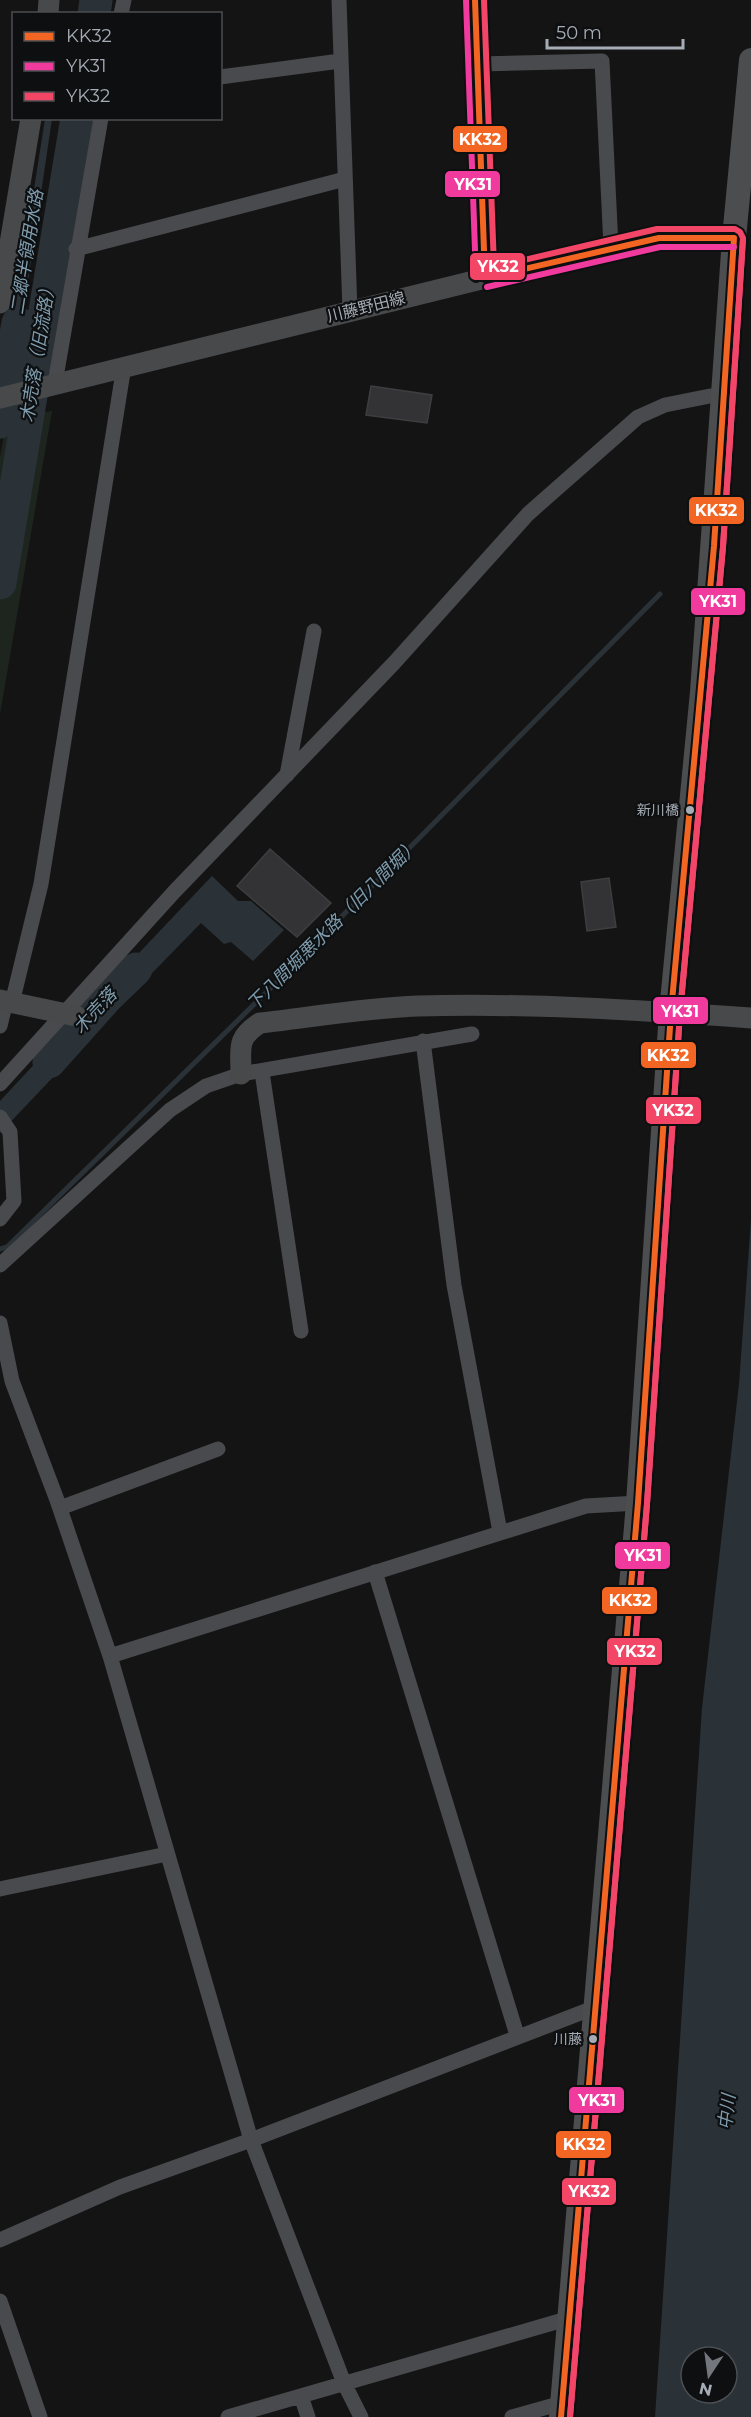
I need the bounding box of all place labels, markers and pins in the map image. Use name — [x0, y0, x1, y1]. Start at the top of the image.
place label: 新川橋 — [637, 801, 679, 819]
marker: 新川橋 — [684, 804, 696, 816]
place label: 川藤 — [554, 2030, 582, 2048]
marker: 川藤 — [587, 2033, 599, 2045]

